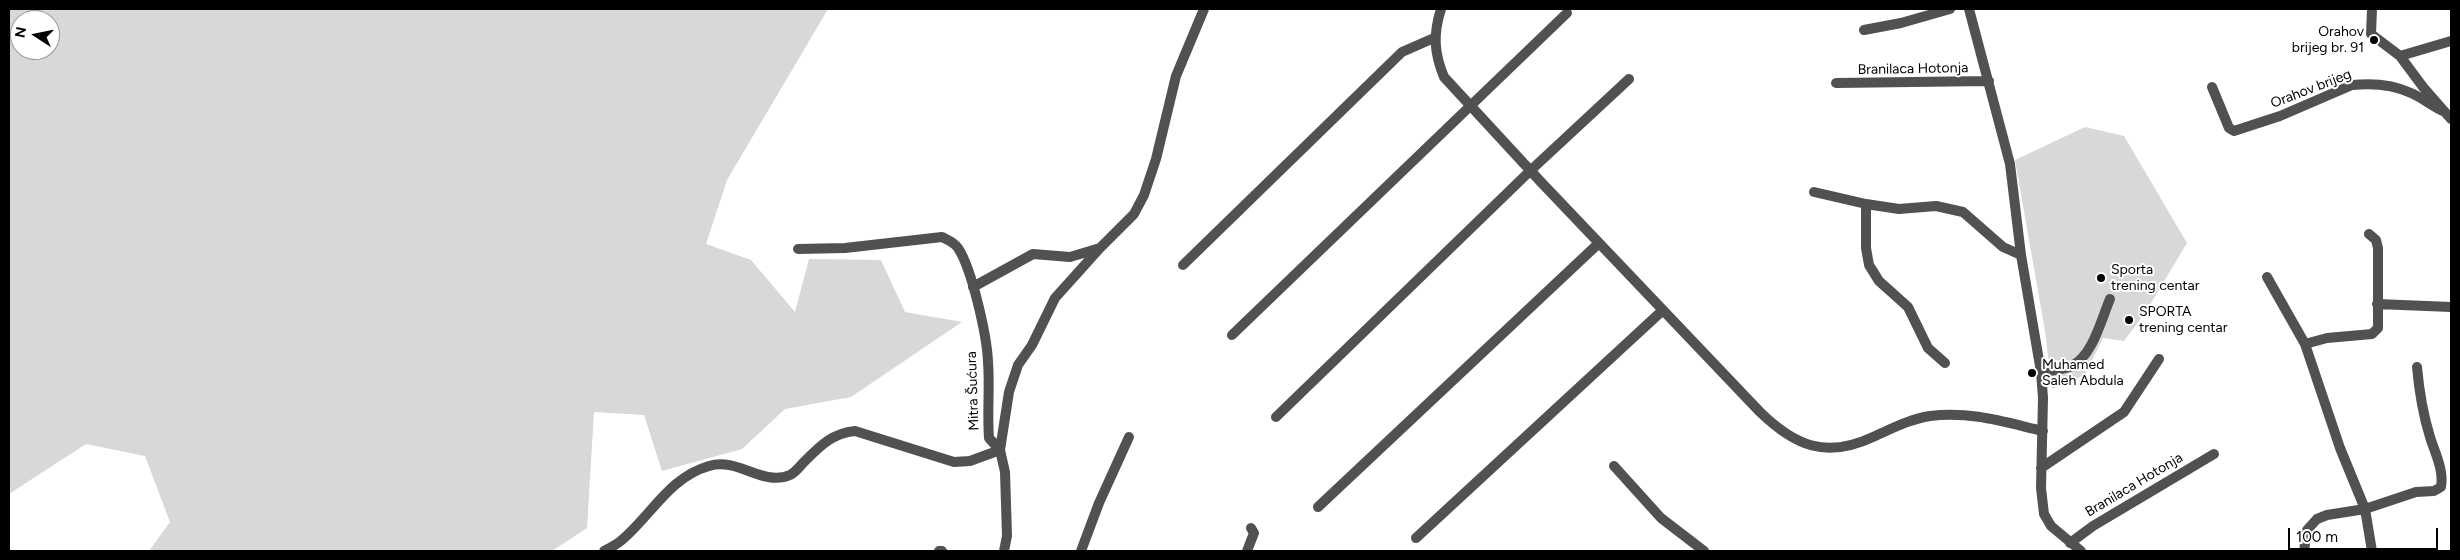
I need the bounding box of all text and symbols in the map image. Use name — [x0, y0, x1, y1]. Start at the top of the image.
north arrow — [10, 10, 60, 60]
place label: Orahov brijeg br. 91 — [2292, 24, 2364, 56]
text: N — [11, 25, 30, 39]
marker: Orahov brijeg br. 91 — [2368, 34, 2380, 46]
street label: Branilaca Hotonja — [1858, 60, 1968, 78]
street label: Orahov brijeg — [2268, 66, 2354, 112]
place label: Sporta trening centar — [2111, 262, 2199, 294]
marker: Sporta trening centar — [2095, 272, 2107, 284]
place label: SPORTA trening centar — [2139, 304, 2227, 336]
marker: SPORTA trening centar — [2123, 314, 2135, 326]
street label: Mitra Šućura — [963, 351, 983, 431]
place label: Muhamed Saleh Abdula — [2042, 357, 2124, 390]
marker: Muhamed Saleh Abdula — [2026, 367, 2038, 379]
street label: Branilaca Hotonja — [2082, 449, 2186, 521]
scale bar — [2290, 518, 2440, 550]
text: 100 m — [2296, 528, 2338, 546]

